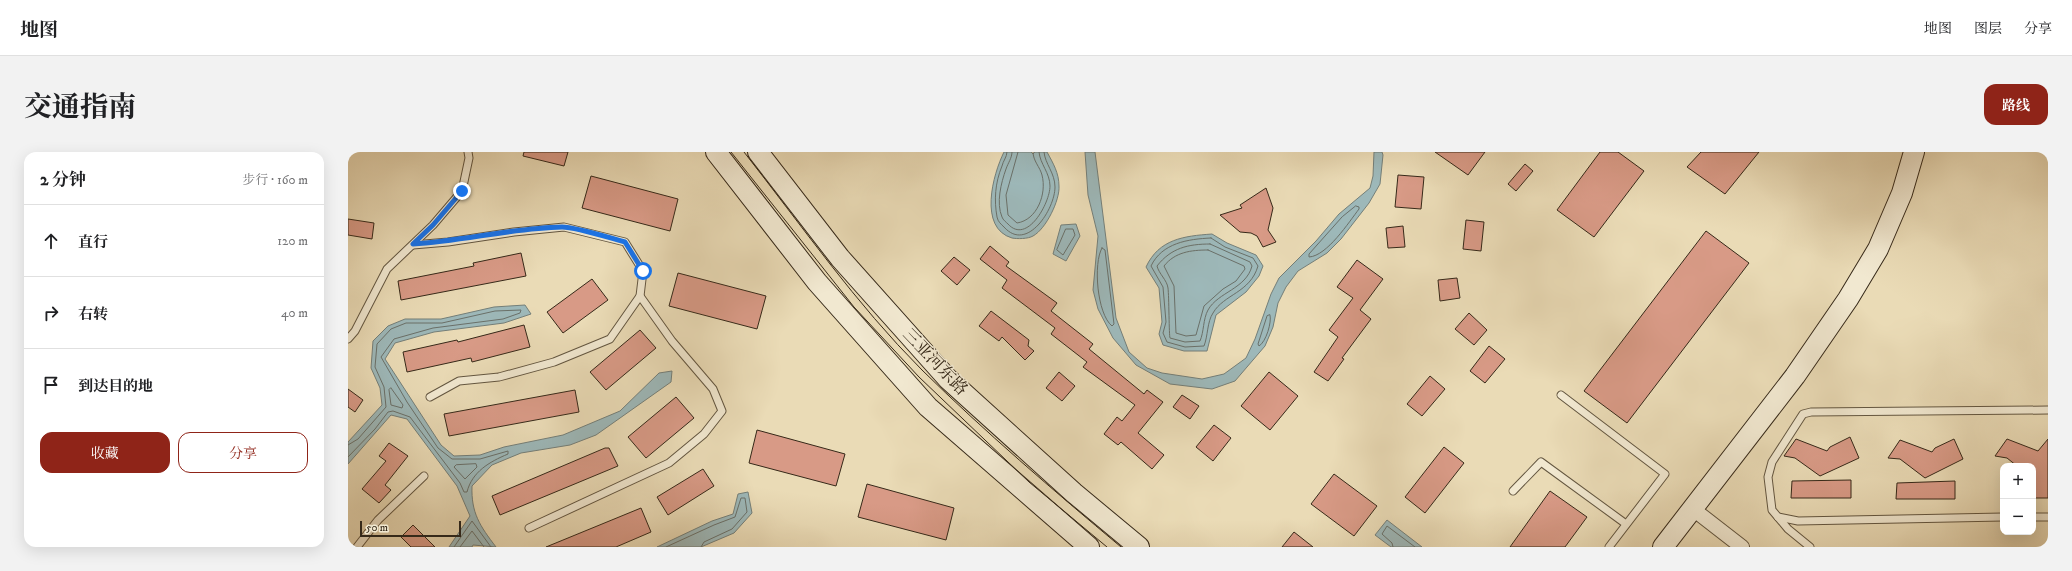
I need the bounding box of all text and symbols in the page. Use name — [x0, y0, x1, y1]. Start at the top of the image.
text: 地图 — [20, 19, 58, 42]
text: 地图 — [1924, 20, 1952, 38]
text: 图层 — [1974, 20, 2002, 38]
text: 分享 — [2024, 20, 2052, 38]
button: 路线 — [1984, 84, 2048, 125]
text: 交通指南 — [24, 90, 136, 125]
text: 2 分钟 — [40, 169, 86, 191]
text: 步行 · 160 m — [242, 172, 308, 188]
route end — [453, 182, 471, 200]
icon: ahead — [40, 230, 62, 252]
text: 直行 — [78, 233, 108, 252]
text: 120 m — [277, 233, 308, 249]
route start — [634, 262, 652, 280]
icon: right — [40, 302, 62, 324]
text: 右转 — [78, 305, 108, 324]
text: 40 m — [281, 305, 308, 321]
street label: 三亚河东路 — [898, 324, 972, 400]
icon: arrive — [40, 374, 62, 396]
text: 到达目的地 — [78, 377, 153, 396]
button: 收藏 — [40, 432, 170, 473]
button: 分享 — [178, 432, 308, 473]
map controls — [2000, 463, 2036, 535]
button: + — [2000, 463, 2036, 499]
button: − — [2000, 499, 2036, 535]
scale bar — [360, 519, 461, 538]
text: 50 m — [366, 521, 388, 535]

